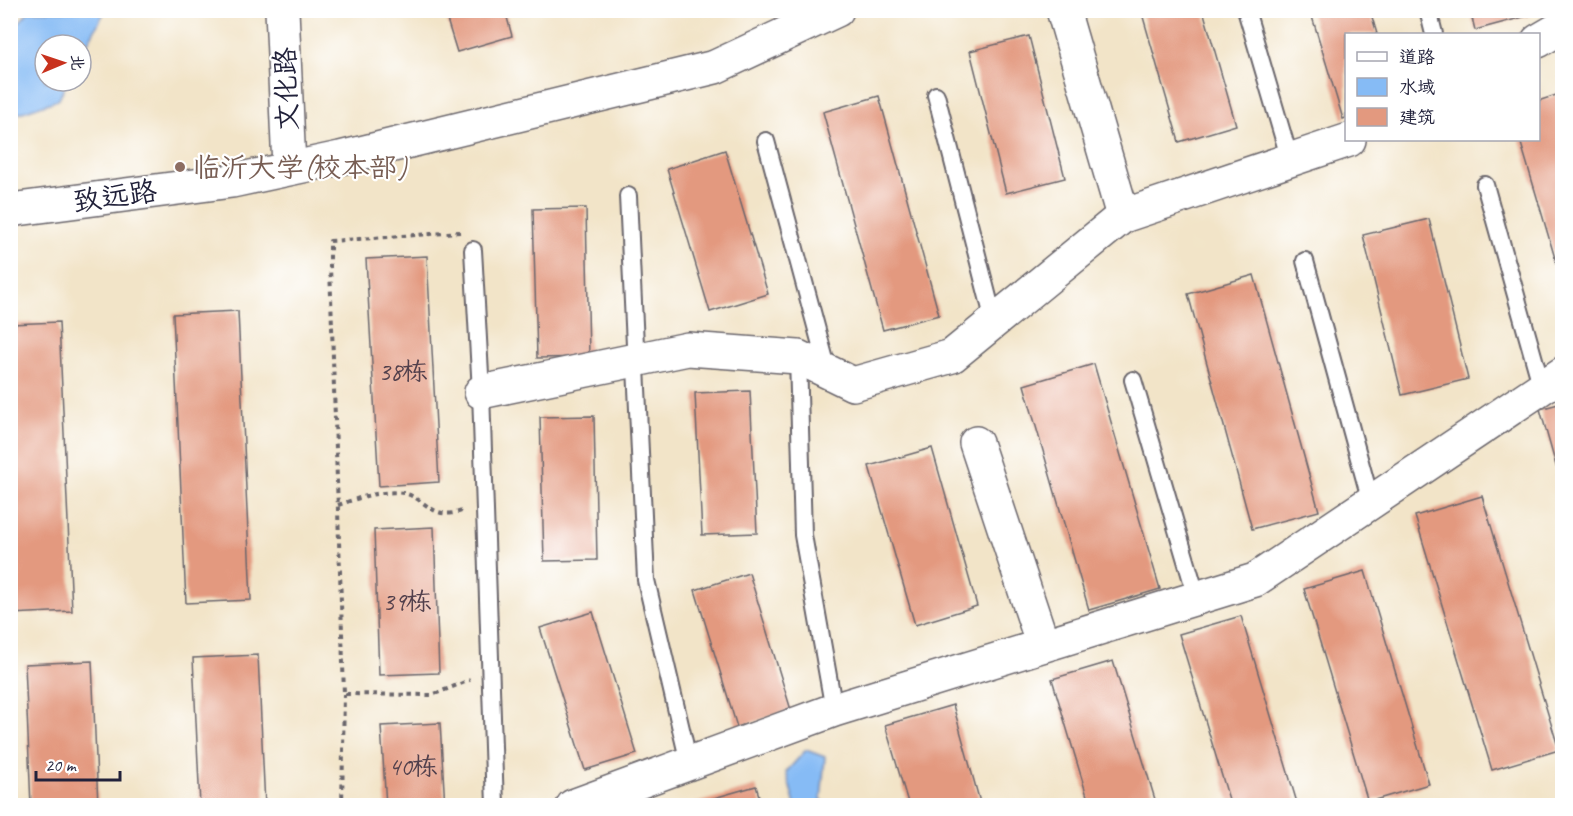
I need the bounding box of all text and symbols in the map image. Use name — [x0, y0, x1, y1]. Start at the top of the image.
north arrow — [33, 33, 93, 93]
legend — [1345, 33, 1540, 141]
street label: 文化路 — [267, 46, 305, 132]
text: 道路 — [1399, 46, 1435, 68]
text: 北 — [67, 54, 87, 71]
text: 水域 — [1399, 76, 1435, 98]
text: 建筑 — [1399, 106, 1435, 128]
place label: 临沂大学(校本部) — [192, 150, 408, 185]
marker: 临沂大学(校本部) — [173, 160, 187, 174]
street label: 致远路 — [71, 173, 159, 219]
house number: 38栋 — [378, 355, 428, 388]
house number: 39栋 — [382, 585, 432, 618]
scale bar — [36, 744, 120, 782]
house number: 40栋 — [388, 750, 438, 783]
text: 20 m — [45, 754, 78, 776]

